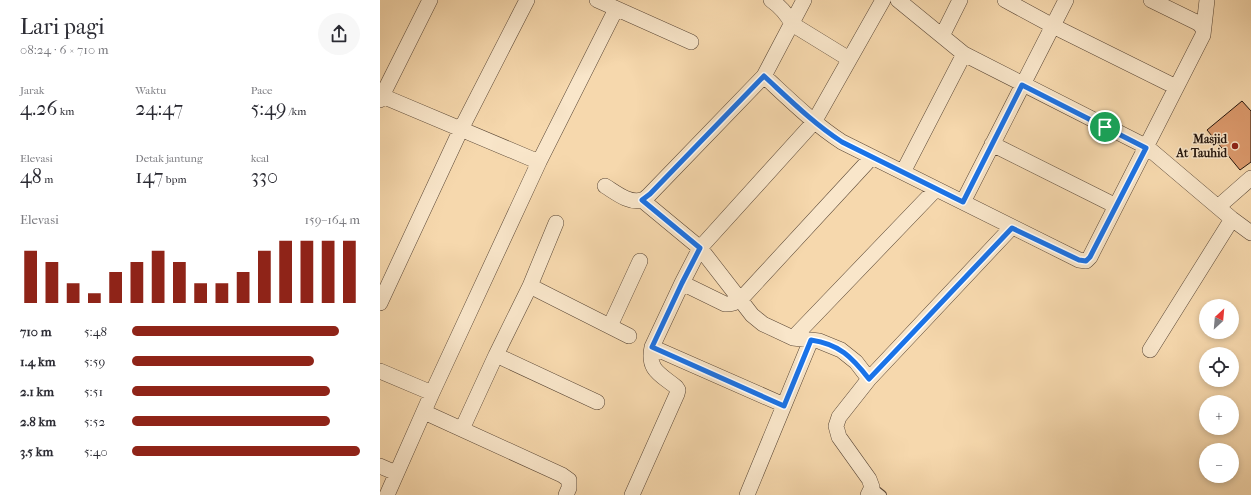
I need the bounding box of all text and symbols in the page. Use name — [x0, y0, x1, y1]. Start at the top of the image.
button: share — [318, 13, 360, 55]
text: Lari pagi — [20, 14, 105, 40]
text: 08:24 · 6 × 710 m — [20, 42, 109, 57]
text: Jarak — [20, 84, 44, 97]
text: Waktu — [135, 84, 166, 97]
text: Pace — [251, 84, 273, 97]
text: 4.26 — [20, 97, 57, 120]
text: 24:47 — [135, 97, 183, 120]
text: 5:49 — [251, 97, 286, 120]
text: km — [57, 105, 74, 118]
text: /km — [286, 105, 306, 118]
pin — [1088, 110, 1122, 144]
icon: arrive — [1094, 116, 1116, 138]
place label: Masjid At Tauhid — [1175, 132, 1227, 160]
marker: Masjid At Tauhid — [1230, 141, 1240, 151]
text: Elevasi — [20, 152, 53, 165]
text: Detak jantung — [135, 152, 203, 165]
text: kcal — [251, 152, 269, 165]
text: 48 — [20, 165, 42, 188]
text: 147 — [135, 165, 163, 188]
text: 330 — [251, 165, 278, 188]
text: m — [42, 173, 53, 186]
text: bpm — [163, 173, 187, 186]
text: Elevasi — [20, 212, 59, 227]
text: 159–164 m — [304, 212, 360, 227]
north arrow — [1199, 299, 1239, 339]
map controls — [1199, 299, 1239, 483]
text: 710 m — [20, 324, 52, 339]
text: 5:48 — [84, 324, 107, 339]
button: locate — [1199, 347, 1239, 387]
text: 1.4 km — [20, 354, 55, 369]
text: 5:59 — [84, 354, 105, 369]
text: 2.1 km — [20, 384, 54, 399]
text: 5:51 — [84, 384, 103, 399]
button: + — [1199, 395, 1239, 435]
text: 2.8 km — [20, 414, 56, 429]
text: 5:52 — [84, 414, 105, 429]
button: − — [1199, 443, 1239, 483]
text: 3.5 km — [20, 444, 53, 459]
text: 5:40 — [84, 444, 108, 459]

